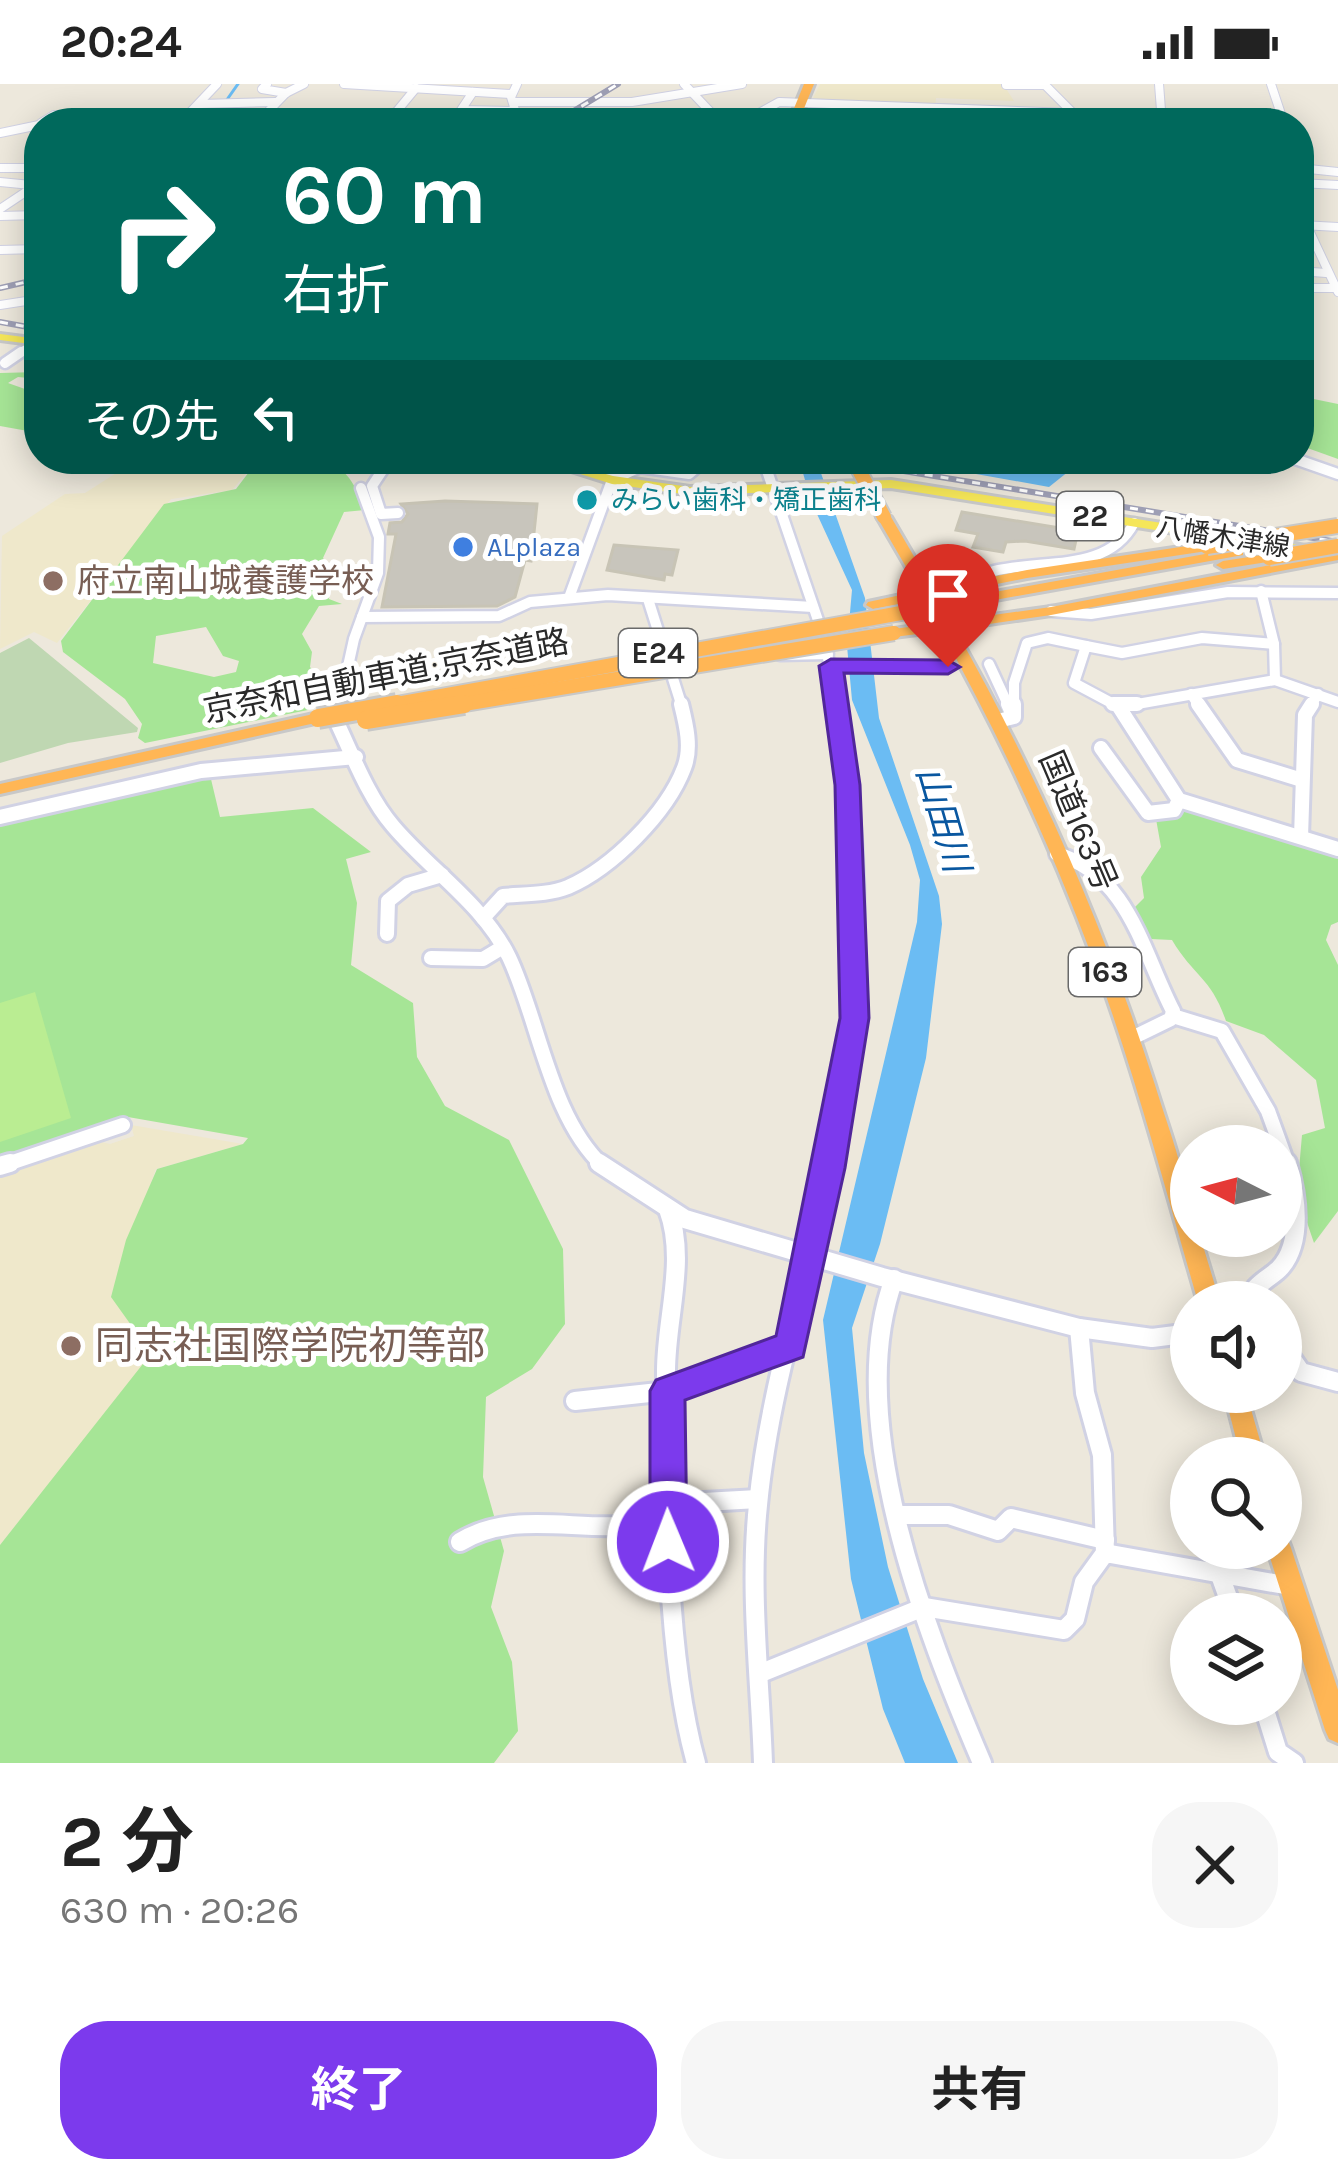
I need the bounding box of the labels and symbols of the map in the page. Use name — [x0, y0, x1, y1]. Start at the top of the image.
place label: みらい歯科・矯正歯科 — [611, 484, 881, 516]
marker: みらい歯科・矯正歯科 — [574, 487, 600, 513]
road number: 22 — [1057, 492, 1123, 540]
street label: 八幡木津線 — [1154, 511, 1292, 563]
place label: ALplaza — [487, 531, 581, 563]
marker: ALplaza — [450, 534, 476, 560]
pin — [897, 544, 999, 667]
place label: 府立南山城養護学校 — [77, 562, 374, 600]
marker: 府立南山城養護学校 — [40, 568, 66, 594]
street label: 京奈和自動車道;京奈道路 — [200, 622, 572, 730]
road number: E24 — [619, 629, 697, 677]
street label: 国道163号 — [1032, 745, 1124, 897]
water label: 山田川 — [908, 761, 979, 881]
road number: 163 — [1069, 948, 1141, 996]
north arrow — [1170, 1125, 1302, 1257]
place label: 同志社国際学院初等部 — [95, 1323, 485, 1369]
marker: 同志社国際学院初等部 — [58, 1333, 84, 1359]
position arrow — [605, 1479, 731, 1605]

